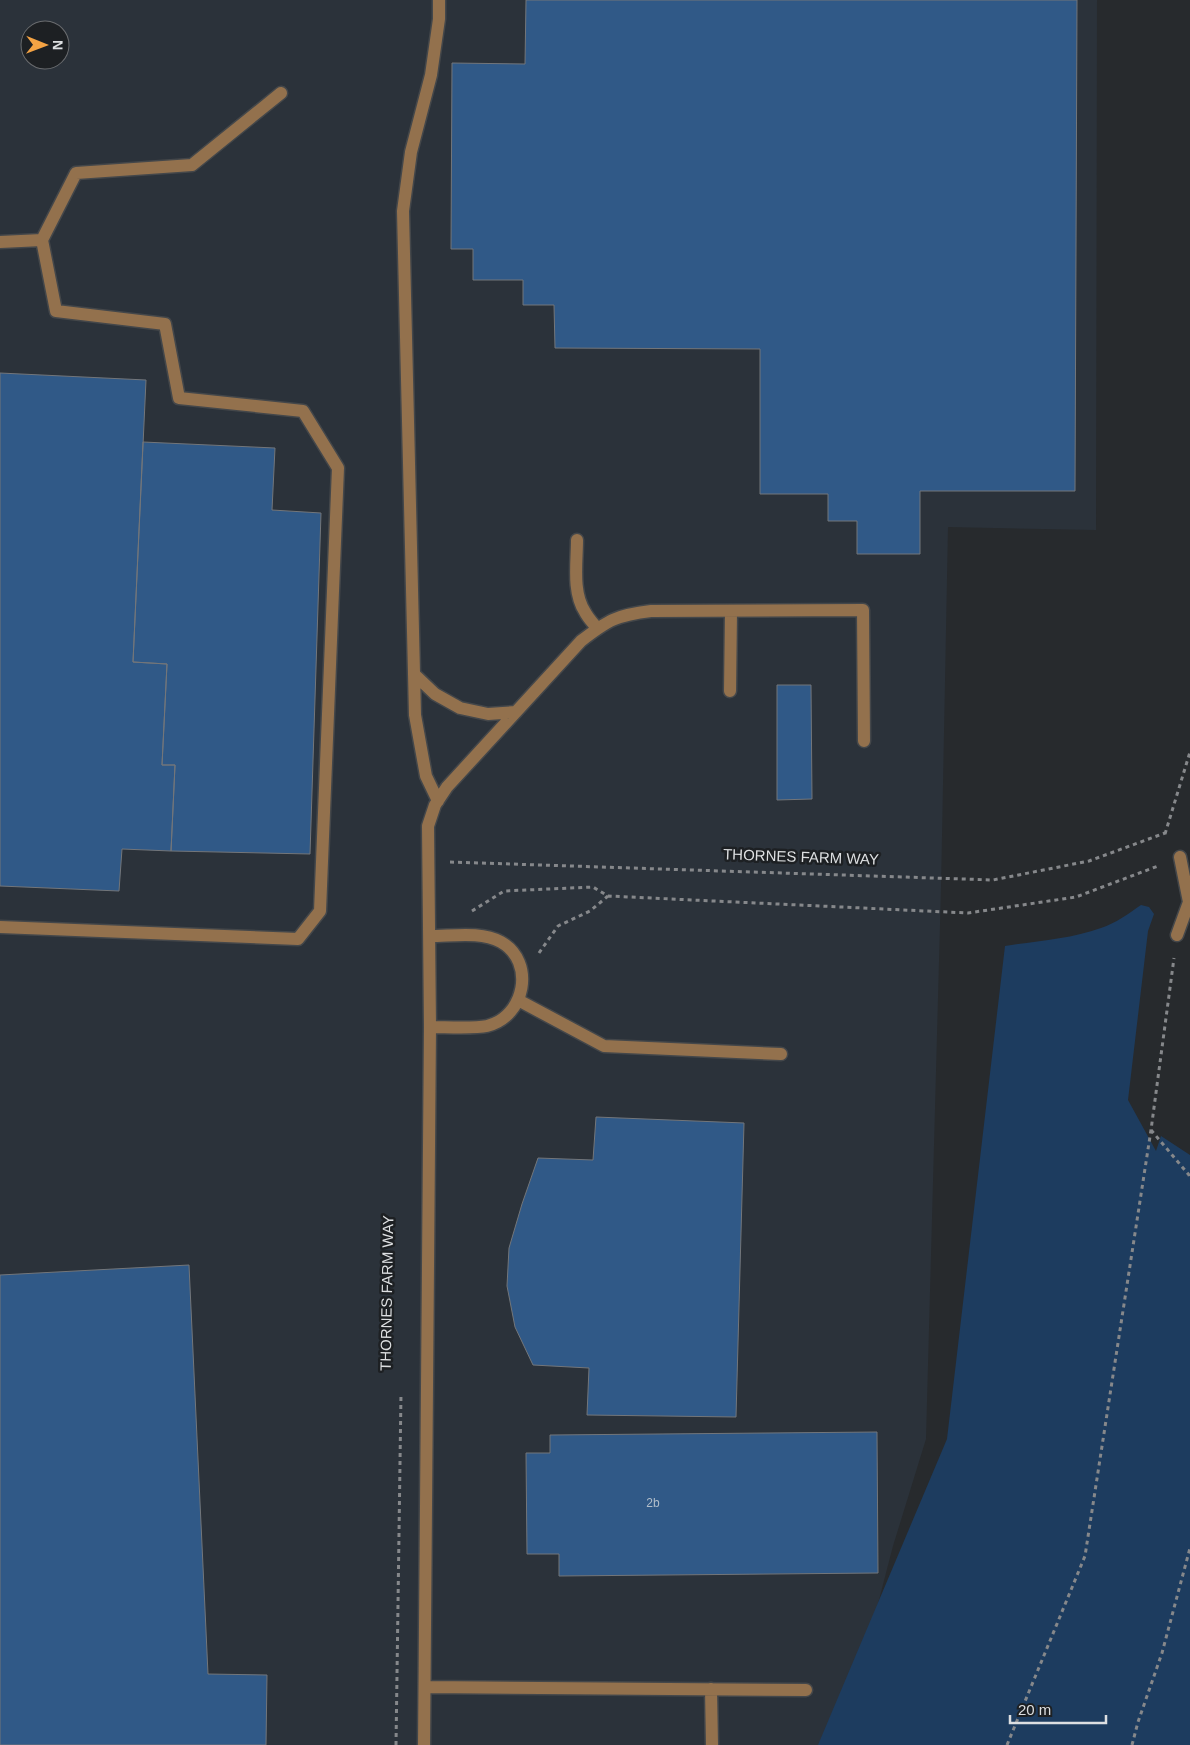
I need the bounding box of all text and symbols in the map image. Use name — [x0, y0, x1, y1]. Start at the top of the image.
north arrow — [20, 20, 70, 70]
text: N — [50, 40, 66, 50]
street label: THORNES FARM WAY — [723, 845, 879, 868]
street label: THORNES FARM WAY — [377, 1215, 396, 1371]
house number: 2b — [646, 1496, 660, 1510]
scale bar — [1010, 1692, 1106, 1724]
text: 20 m — [1018, 1701, 1051, 1718]

